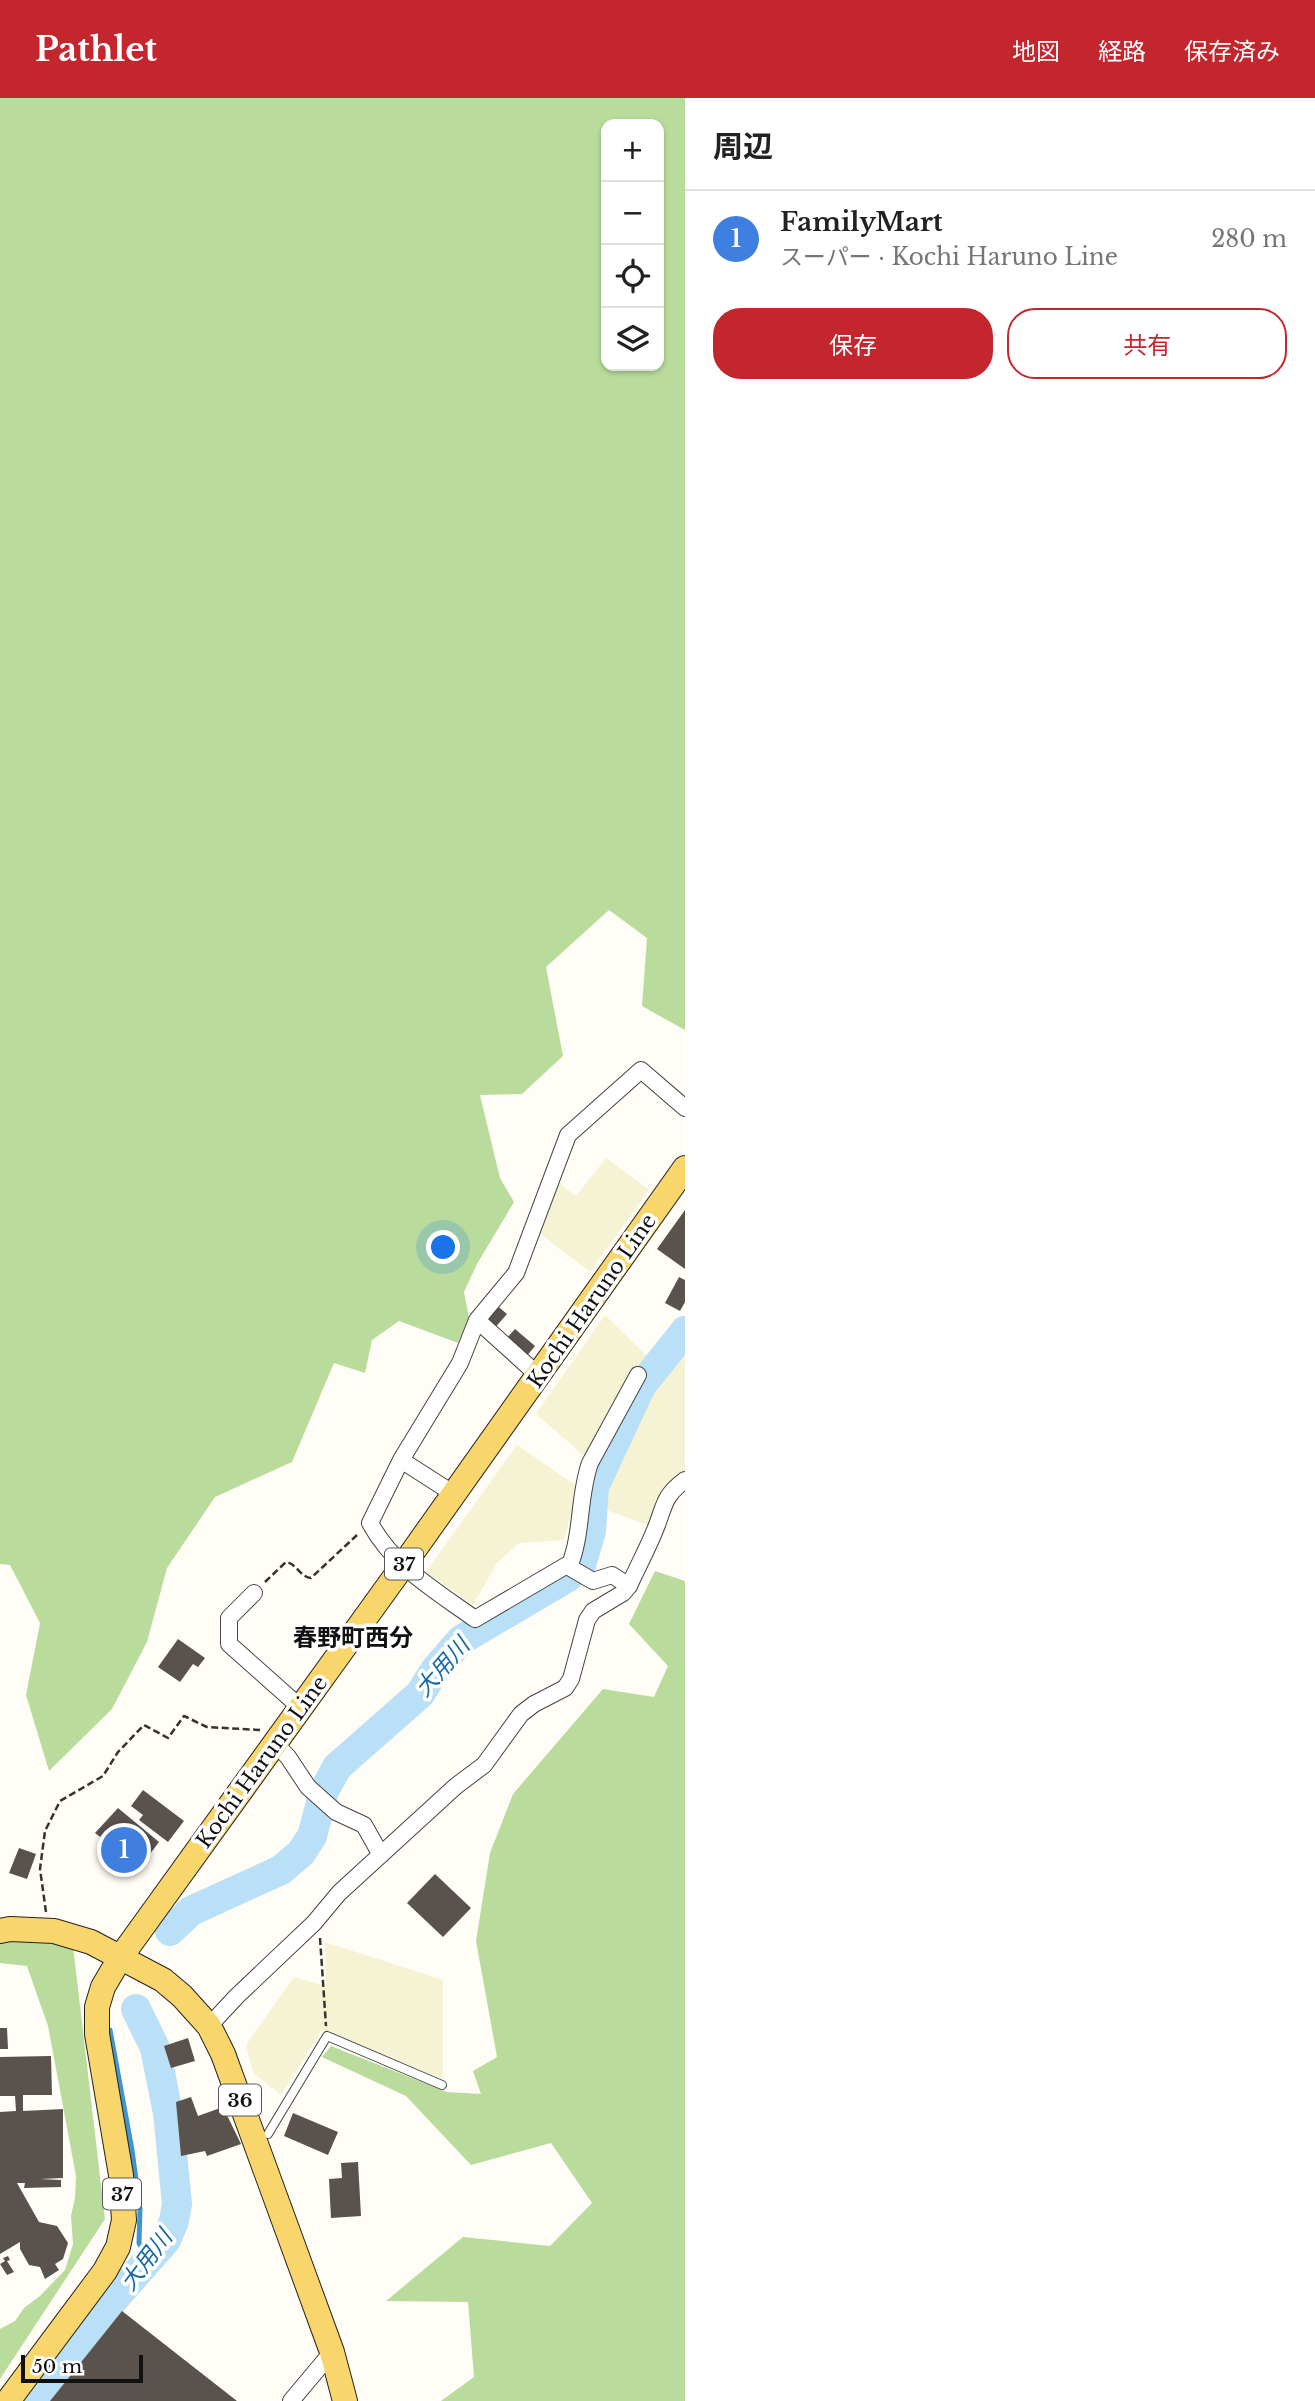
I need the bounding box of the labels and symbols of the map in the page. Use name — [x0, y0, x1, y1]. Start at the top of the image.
street label: Kochi Haruno Line — [522, 1209, 662, 1393]
your location — [426, 1230, 460, 1264]
road number: 37 — [385, 1548, 423, 1580]
district label: 春野町西分 — [293, 1623, 413, 1652]
water label: 大用川 — [409, 1630, 477, 1702]
street label: Kochi Haruno Line — [191, 1671, 333, 1853]
pin: 1 — [101, 1824, 147, 1876]
road number: 36 — [219, 2084, 261, 2116]
road number: 37 — [103, 2178, 141, 2210]
water label: 大用川 — [114, 2222, 180, 2296]
scale bar — [21, 2352, 144, 2384]

